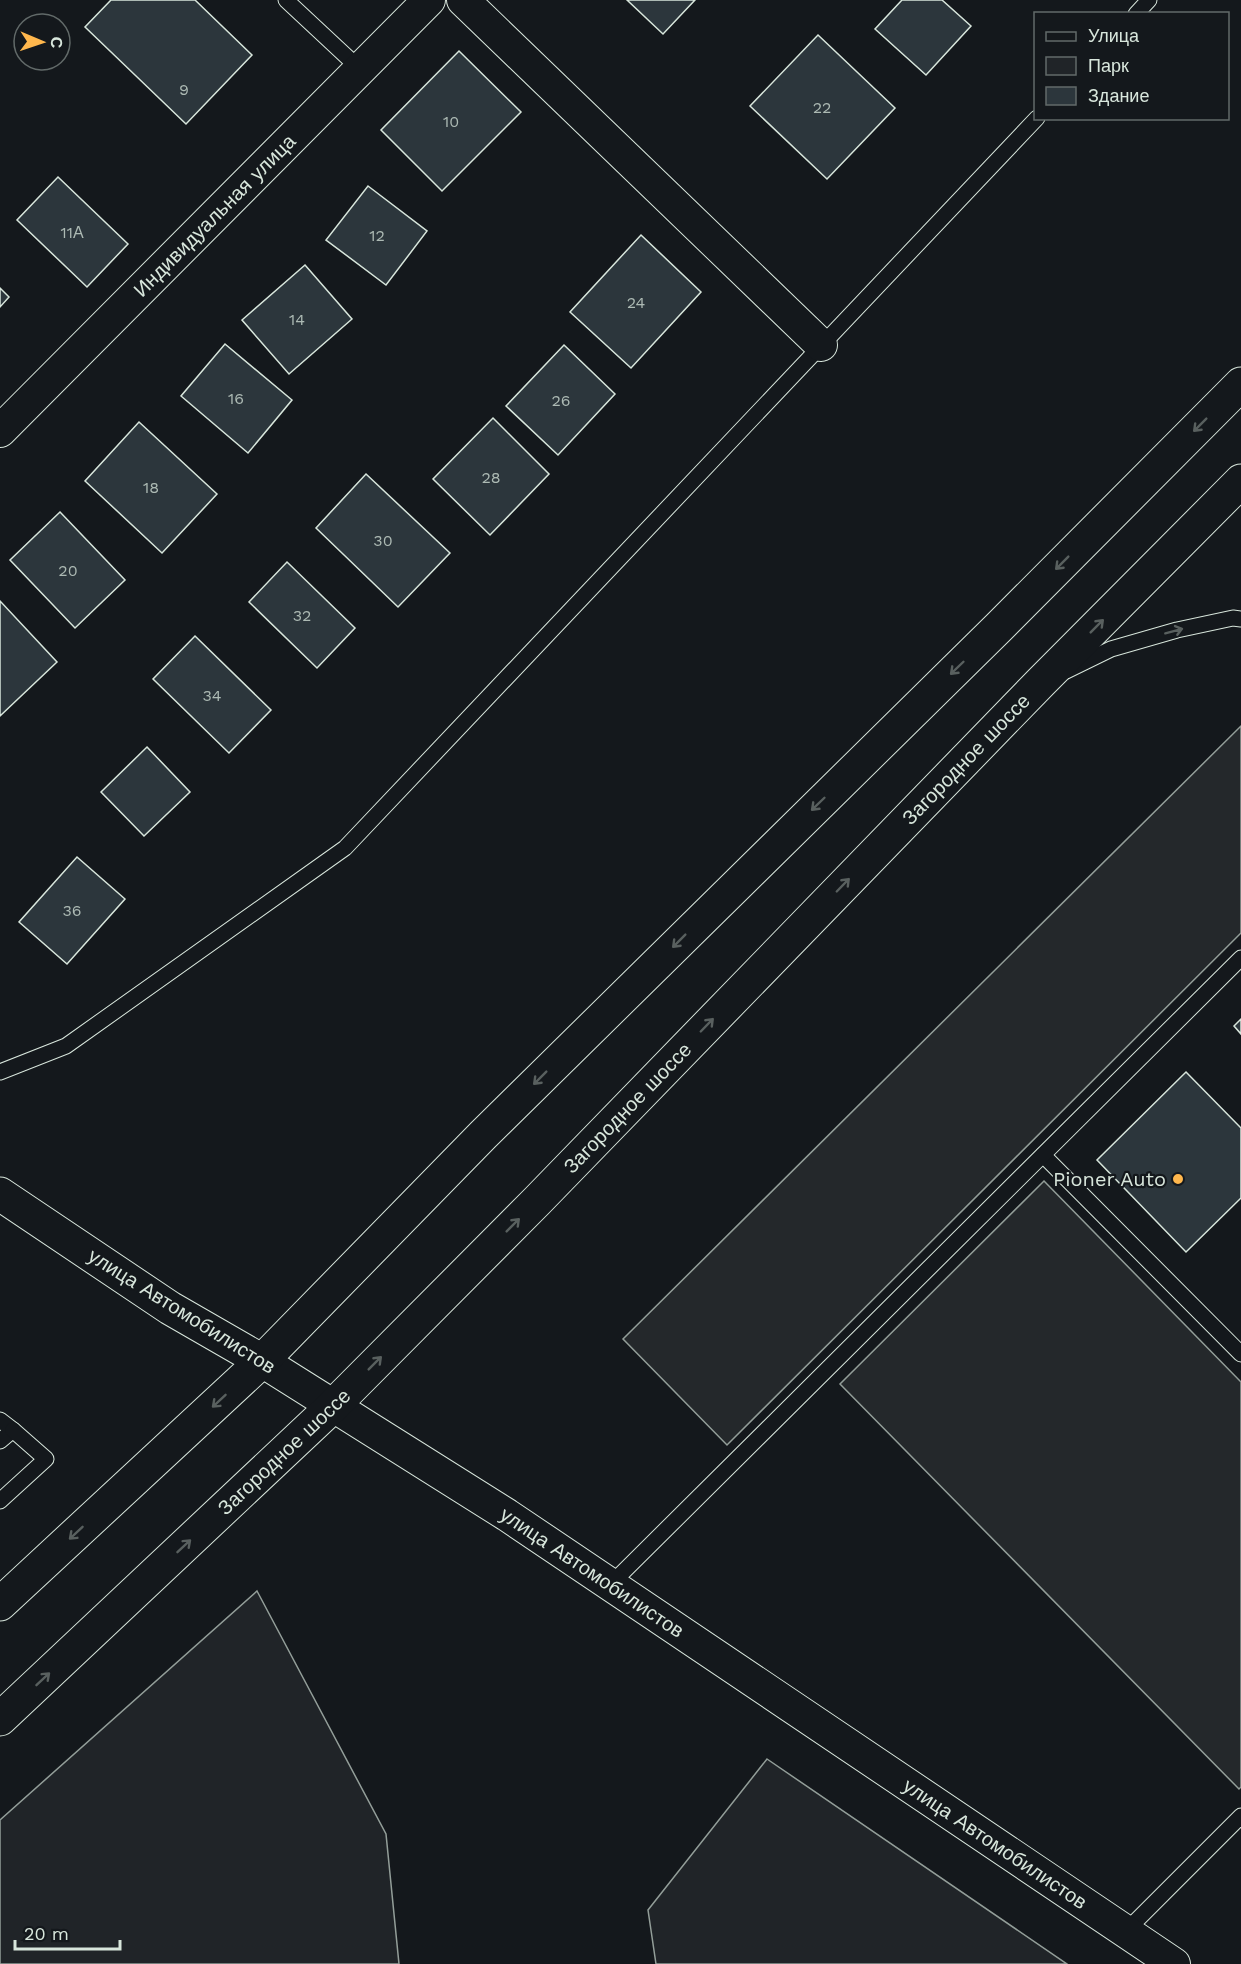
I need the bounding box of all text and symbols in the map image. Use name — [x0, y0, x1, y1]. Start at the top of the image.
north arrow — [12, 12, 72, 72]
legend — [1034, 12, 1229, 120]
text: Улица — [1088, 25, 1140, 46]
text: С — [47, 36, 66, 49]
text: Парк — [1088, 55, 1129, 76]
house number: 9 — [179, 80, 189, 99]
text: Здание — [1088, 85, 1149, 106]
house number: 22 — [813, 98, 831, 117]
house number: 10 — [443, 112, 459, 131]
street label: Индивидуальная улица — [129, 129, 301, 302]
house number: 11А — [60, 223, 84, 242]
house number: 12 — [369, 226, 385, 245]
house number: 24 — [627, 293, 646, 312]
house number: 14 — [289, 310, 305, 329]
house number: 16 — [228, 389, 244, 408]
house number: 26 — [551, 391, 571, 410]
one-way arrow — [1192, 418, 1207, 433]
house number: 28 — [481, 468, 501, 487]
house number: 18 — [143, 478, 159, 497]
house number: 30 — [373, 531, 393, 550]
one-way arrow — [1055, 556, 1070, 571]
house number: 20 — [58, 561, 78, 580]
house number: 32 — [293, 606, 311, 625]
one-way arrow — [1090, 618, 1105, 633]
one-way arrow — [1164, 625, 1183, 636]
one-way arrow — [950, 661, 965, 675]
house number: 34 — [202, 686, 222, 705]
street label: Загородное шоссе — [897, 689, 1035, 830]
one-way arrow — [810, 797, 825, 811]
one-way arrow — [836, 877, 850, 892]
house number: 36 — [62, 901, 82, 920]
one-way arrow — [671, 933, 686, 948]
one-way arrow — [700, 1017, 714, 1032]
street label: Загородное шоссе — [559, 1037, 696, 1178]
one-way arrow — [533, 1070, 548, 1085]
place label: Pioner Auto — [1053, 1167, 1166, 1191]
marker: Pioner Auto — [1171, 1172, 1185, 1186]
one-way arrow — [505, 1217, 520, 1232]
street label: улица Автомобилистов — [84, 1243, 280, 1379]
one-way arrow — [368, 1356, 383, 1371]
street label: Загородное шоссе — [213, 1384, 355, 1520]
one-way arrow — [212, 1393, 227, 1408]
street label: улица Автомобилистов — [496, 1502, 689, 1643]
one-way arrow — [69, 1526, 84, 1540]
one-way arrow — [177, 1538, 192, 1553]
one-way arrow — [35, 1672, 50, 1686]
street label: улица Автомобилистов — [899, 1773, 1092, 1914]
scale bar — [15, 1913, 120, 1951]
text: 20 m — [24, 1923, 69, 1944]

